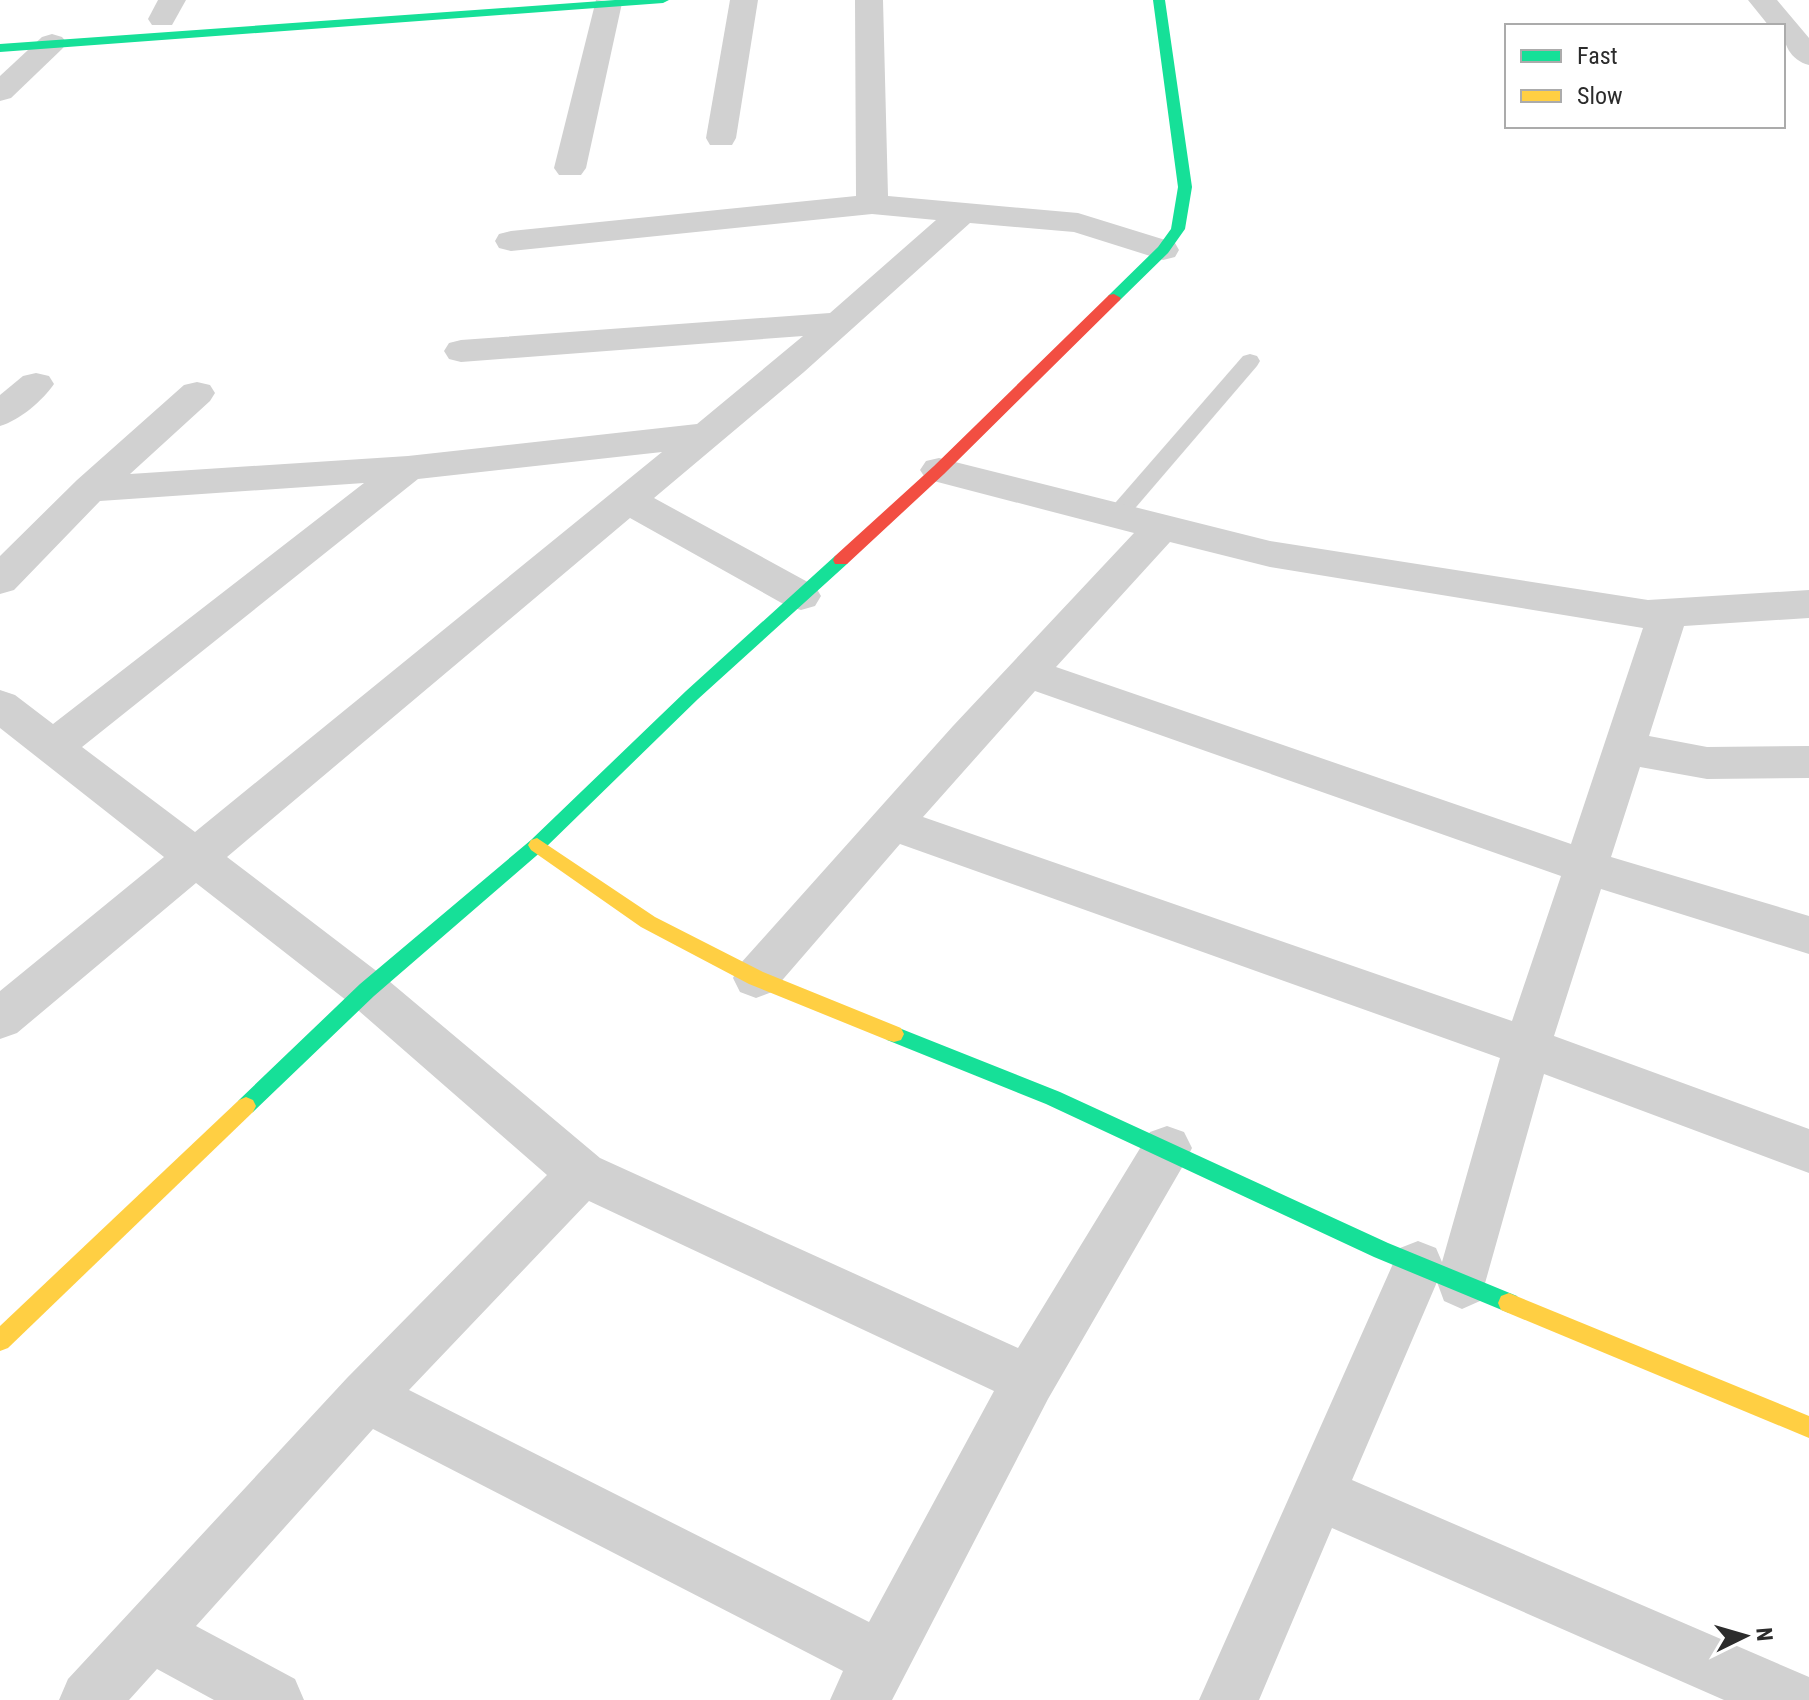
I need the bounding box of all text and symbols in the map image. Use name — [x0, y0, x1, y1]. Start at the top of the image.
legend — [1505, 24, 1785, 128]
text: Fast — [1577, 42, 1618, 70]
text: Slow — [1577, 82, 1623, 110]
north arrow — [1705, 1596, 1785, 1676]
text: N — [1751, 1626, 1777, 1642]

